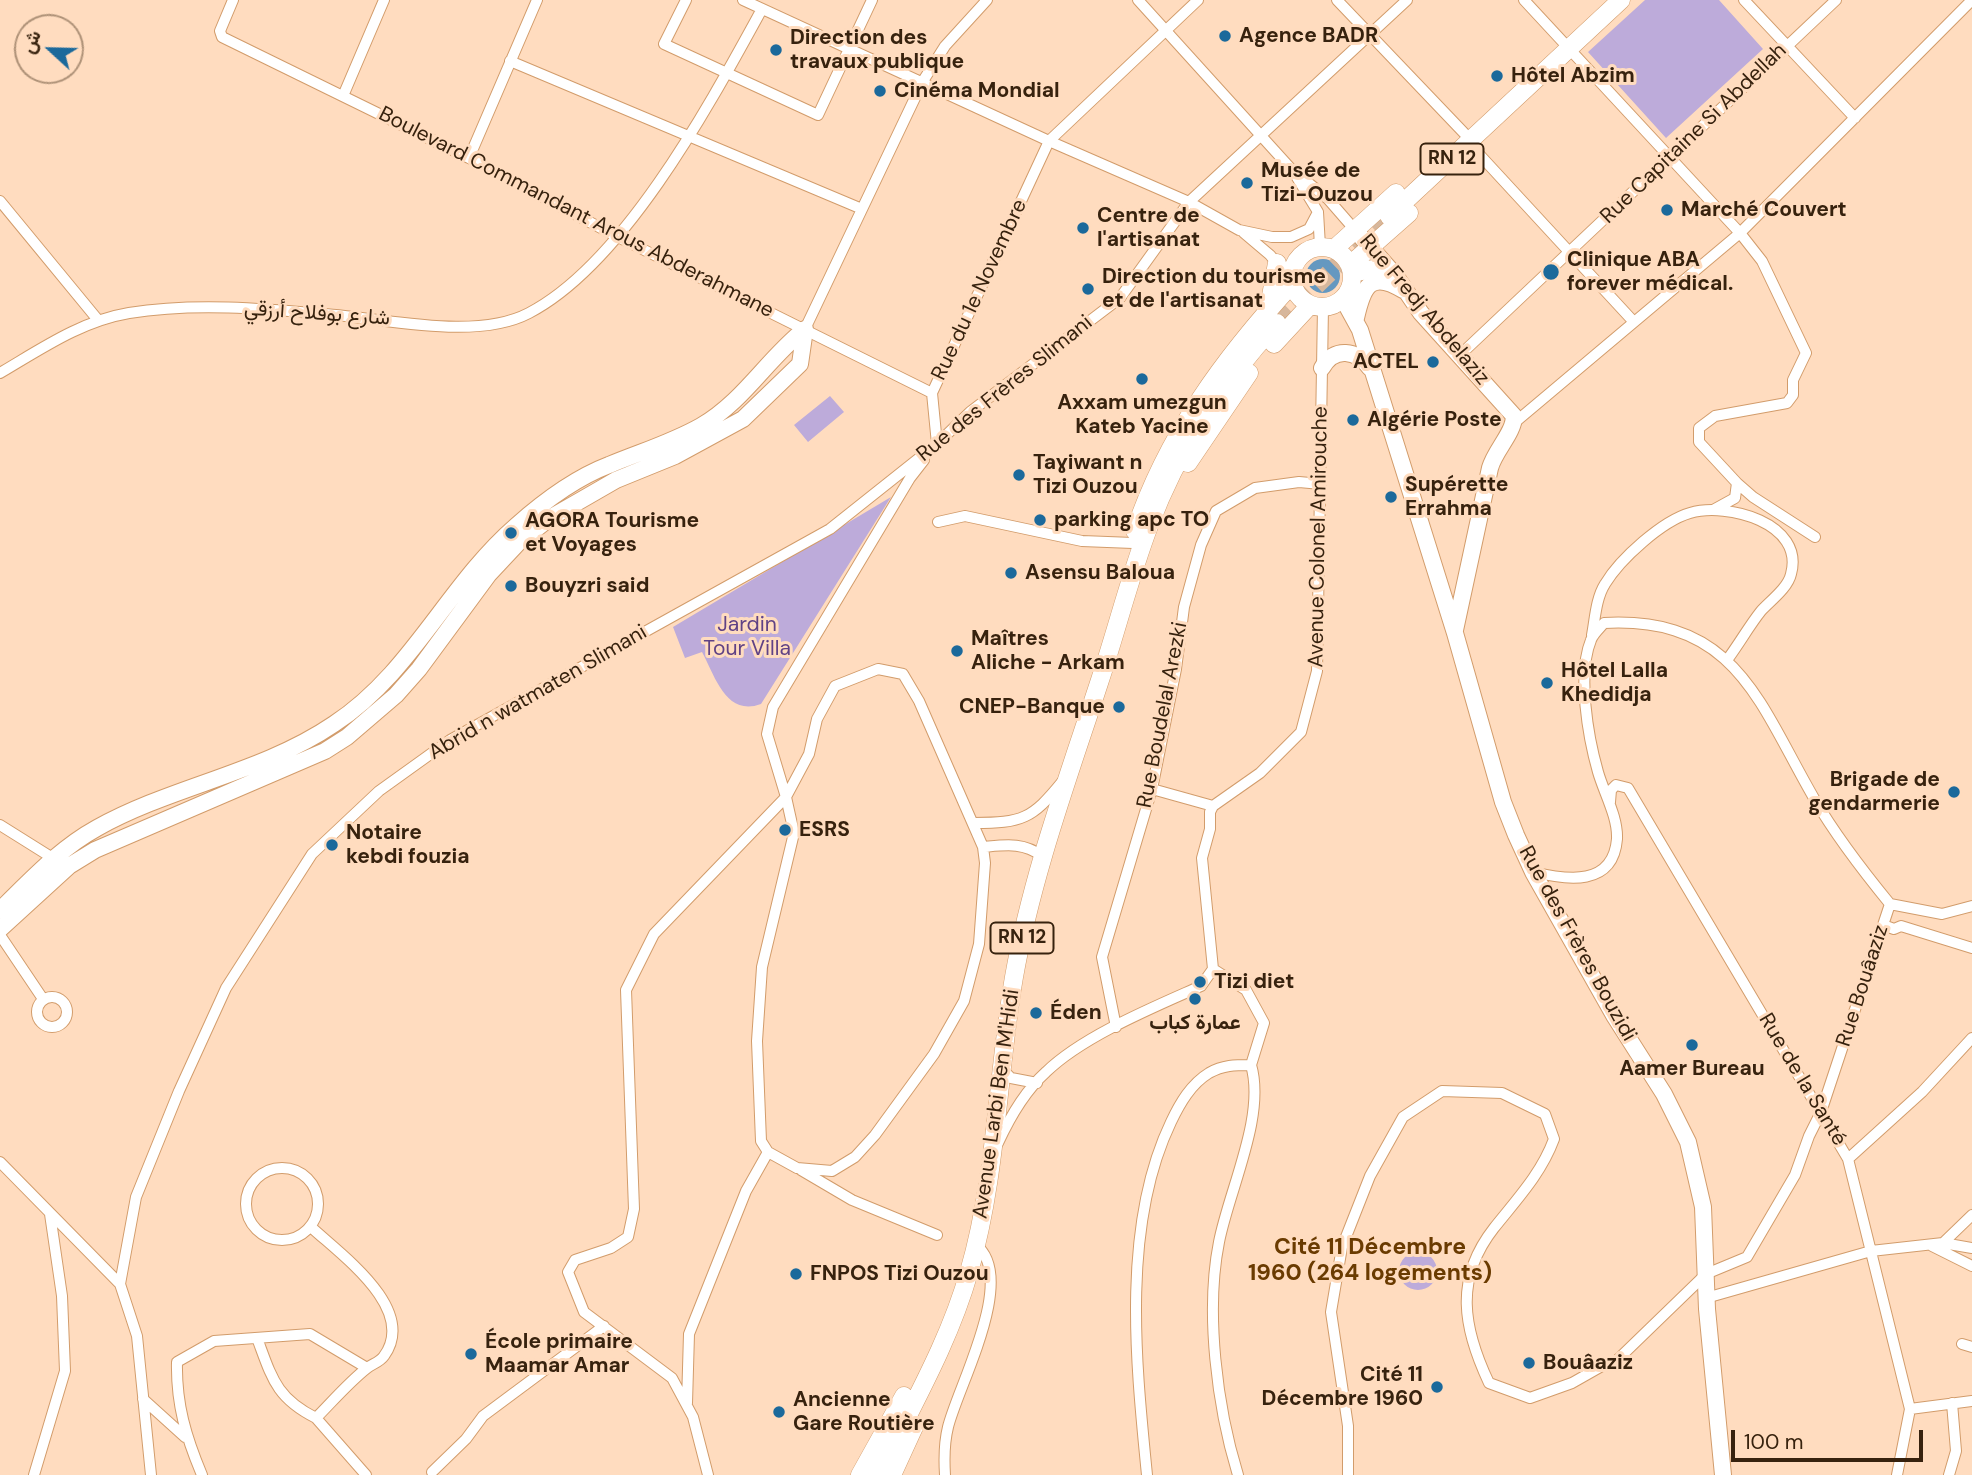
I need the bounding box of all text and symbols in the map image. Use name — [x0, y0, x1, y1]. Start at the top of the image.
north arrow — [14, 14, 84, 84]
place label: Agence BADR — [1239, 23, 1378, 49]
place label: Direction des travaux publique — [790, 25, 964, 75]
text: ش — [15, 26, 47, 57]
marker: Agence BADR — [1217, 28, 1233, 44]
street label: Rue Capitaine Si Abdellah — [1596, 39, 1792, 229]
marker: Direction des travaux publique — [768, 42, 784, 58]
place label: Hôtel Abzim — [1511, 63, 1635, 89]
marker: Hôtel Abzim — [1489, 68, 1505, 84]
place label: Cinéma Mondial — [894, 78, 1060, 104]
marker: Cinéma Mondial — [872, 83, 888, 99]
street label: Boulevard Commandant Arous Abderahmane — [374, 102, 778, 324]
road number: RN 12 — [1420, 144, 1484, 174]
place label: Musée de Tizi-Ouzou — [1261, 158, 1373, 208]
marker: Musée de Tizi-Ouzou — [1239, 175, 1255, 191]
street label: Rue du 1e Novembre — [927, 195, 1033, 385]
place label: Marché Couvert — [1681, 197, 1847, 223]
marker: Marché Couvert — [1659, 202, 1675, 218]
place label: Centre de l'artisanat — [1097, 203, 1200, 253]
marker: Centre de l'artisanat — [1075, 220, 1091, 236]
street label: Rue Fredj Abdelaziz — [1354, 230, 1494, 390]
place label: Clinique ABA forever médical. — [1567, 247, 1733, 297]
marker: Clinique ABA forever médical. — [1541, 262, 1561, 282]
place label: Direction du tourisme et de l'artisanat — [1102, 264, 1326, 314]
marker: Direction du tourisme et de l'artisanat — [1080, 281, 1096, 297]
street label: شارع بوفلاح أرزقي — [243, 296, 391, 332]
street label: Rue des Frères Slimani — [912, 311, 1098, 467]
place label: ACTEL — [1353, 349, 1419, 375]
marker: ACTEL — [1425, 354, 1441, 370]
marker: Axxam umezgun Kateb Yacine — [1134, 371, 1150, 387]
place label: Axxam umezgun Kateb Yacine — [1057, 390, 1227, 440]
street label: Avenue Colonel Amirouche — [1304, 406, 1334, 668]
place label: Algérie Poste — [1367, 407, 1502, 433]
marker: Algérie Poste — [1345, 412, 1361, 428]
place label: Taɣiwant n Tizi Ouzou — [1033, 450, 1142, 500]
marker: Taɣiwant n Tizi Ouzou — [1011, 467, 1027, 483]
place label: Supérette Errahma — [1405, 472, 1508, 522]
marker: Supérette Errahma — [1383, 489, 1399, 505]
place label: parking apc TO — [1054, 507, 1209, 533]
place label: AGORA Tourisme et Voyages — [525, 508, 699, 558]
marker: parking apc TO — [1032, 512, 1048, 528]
marker: AGORA Tourisme et Voyages — [503, 525, 519, 541]
place label: Asensu Baloua — [1025, 560, 1175, 586]
marker: Asensu Baloua — [1003, 565, 1019, 581]
place label: Bouyzri said — [525, 573, 649, 599]
marker: Bouyzri said — [503, 578, 519, 594]
park label: Jardin Tour Villa — [703, 612, 791, 662]
street label: Abrid n watmaten Slimani — [424, 620, 652, 766]
street label: Rue Boudelal Arezki — [1133, 620, 1193, 810]
place label: Maîtres Aliche - Arkam — [971, 626, 1125, 676]
marker: Maîtres Aliche - Arkam — [949, 643, 965, 659]
place label: Hôtel Lalla Khedidja — [1561, 658, 1668, 708]
marker: Hôtel Lalla Khedidja — [1539, 675, 1555, 691]
place label: CNEP-Banque — [959, 694, 1105, 720]
marker: CNEP-Banque — [1111, 699, 1127, 715]
place label: Brigade de gendarmerie — [1808, 767, 1940, 817]
marker: Brigade de gendarmerie — [1946, 784, 1962, 800]
place label: ESRS — [799, 817, 850, 843]
place label: Notaire kebdi fouzia — [346, 820, 470, 870]
marker: ESRS — [777, 822, 793, 838]
marker: Notaire kebdi fouzia — [324, 837, 340, 853]
street label: Rue des Frères Bouzidi — [1513, 842, 1641, 1046]
road number: RN 12 — [990, 922, 1054, 954]
street label: Rue Bouâaziz — [1832, 922, 1894, 1050]
place label: Tizi diet — [1214, 969, 1294, 995]
marker: Tizi diet — [1192, 974, 1208, 990]
street label: Avenue Larbi Ben M'Hidi — [968, 987, 1026, 1221]
marker: عمارة كباب — [1187, 991, 1203, 1007]
place label: Éden — [1050, 1000, 1102, 1026]
marker: Éden — [1028, 1005, 1044, 1021]
street label: Rue de la Santé — [1753, 1009, 1851, 1151]
place label: عمارة كباب — [1149, 1010, 1241, 1036]
marker: Aamer Bureau — [1684, 1037, 1700, 1053]
place label: Aamer Bureau — [1619, 1056, 1765, 1082]
district label: Cité 11 Décembre 1960 (264 logements) — [1248, 1234, 1492, 1288]
place label: FNPOS Tizi Ouzou — [810, 1261, 989, 1287]
marker: FNPOS Tizi Ouzou — [788, 1266, 804, 1282]
place label: École primaire Maamar Amar — [485, 1329, 633, 1379]
marker: École primaire Maamar Amar — [463, 1346, 479, 1362]
place label: Bouâaziz — [1543, 1350, 1633, 1376]
marker: Bouâaziz — [1521, 1355, 1537, 1371]
place label: Cité 11 Décembre 1960 — [1262, 1362, 1423, 1412]
marker: Cité 11 Décembre 1960 — [1429, 1379, 1445, 1395]
place label: Ancienne Gare Routière — [793, 1387, 935, 1437]
marker: Ancienne Gare Routière — [771, 1404, 787, 1420]
scale bar — [1734, 1416, 1926, 1460]
text: 100 m — [1744, 1428, 1804, 1456]

